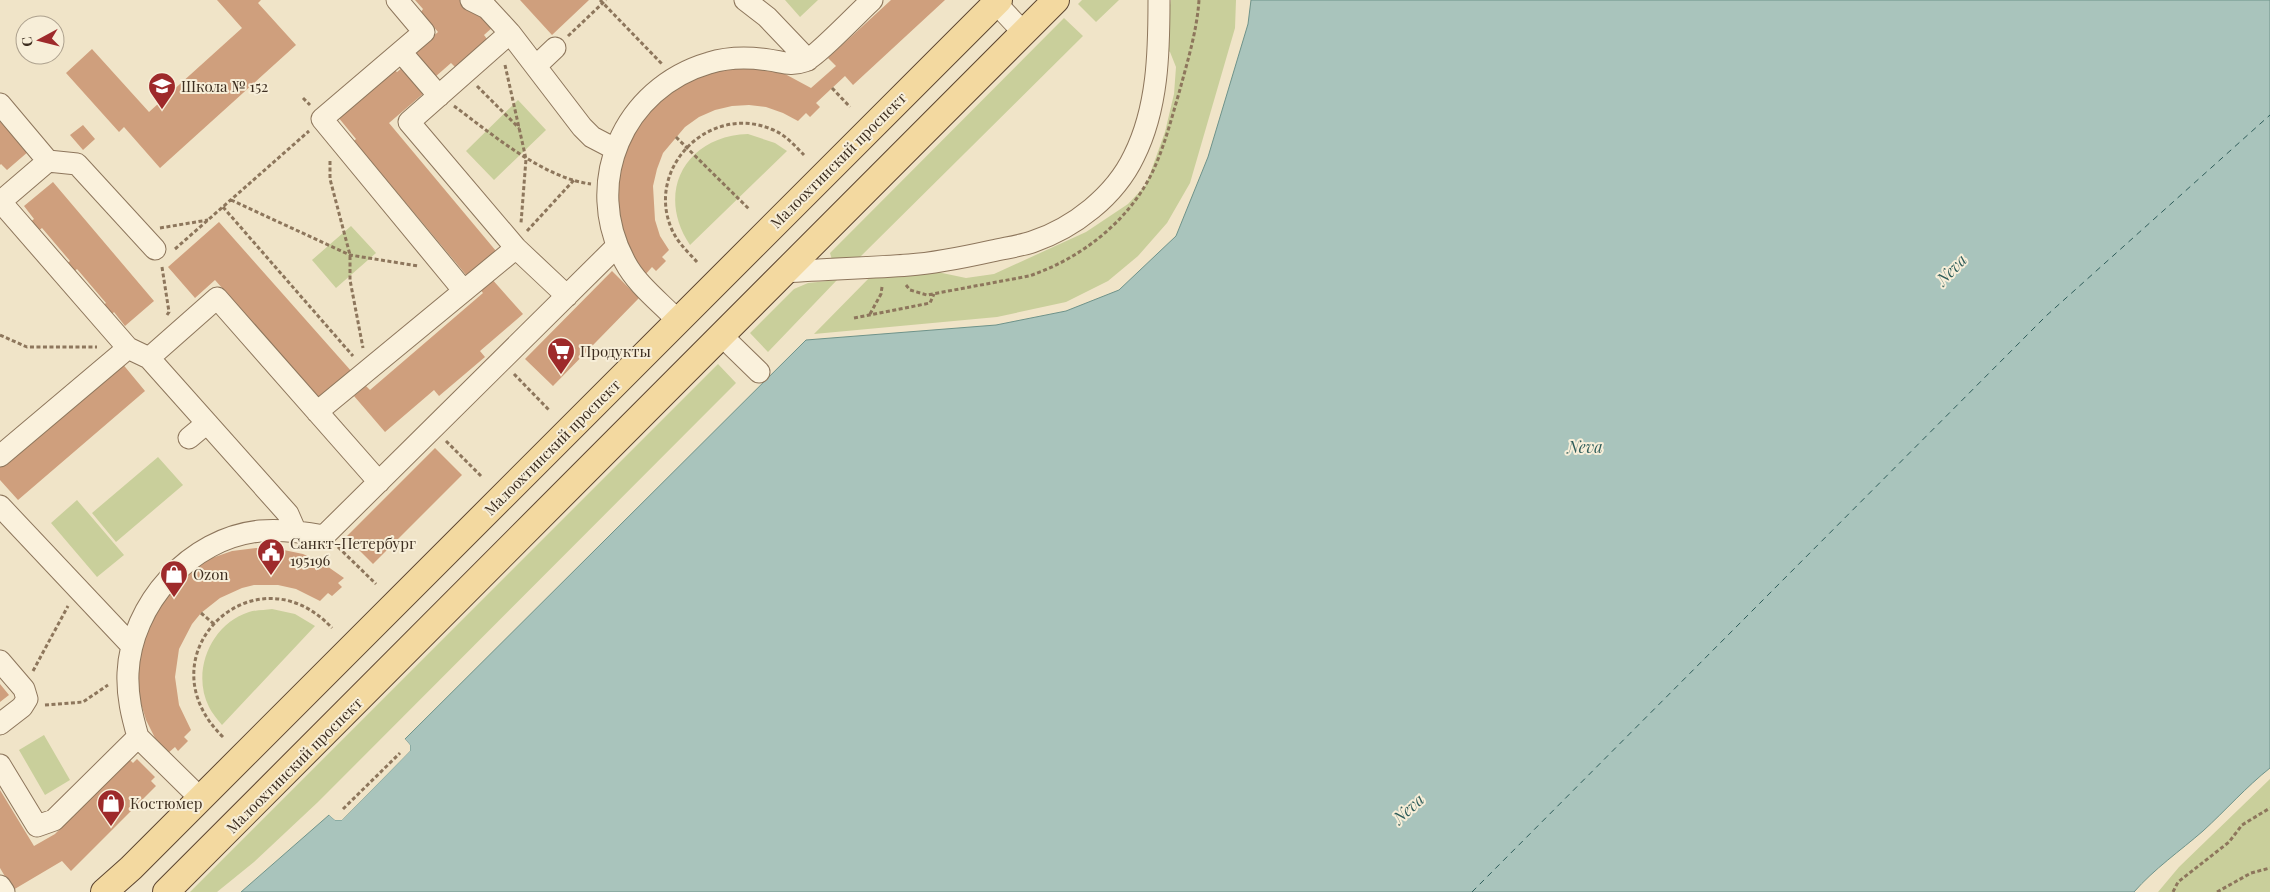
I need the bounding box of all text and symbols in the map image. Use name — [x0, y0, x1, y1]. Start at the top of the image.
north arrow — [15, 15, 65, 65]
text: С — [17, 35, 37, 48]
school or university icon: Школа № 152 — [147, 71, 177, 110]
place label: Школа № 152 — [181, 76, 268, 96]
street label: Малоохтинский проспект — [766, 88, 910, 232]
water label: Neva — [1930, 249, 1971, 290]
supermarket icon: Продукты — [546, 336, 576, 375]
place label: Продукты — [580, 341, 651, 361]
street label: Малоохтинский проспект — [480, 375, 624, 519]
water label: Neva — [1565, 436, 1603, 457]
place label: Санкт-Петербург 195196 — [290, 533, 416, 570]
public building icon: Санкт-Петербург 195196 — [256, 537, 286, 576]
shop icon: Ozon — [159, 559, 189, 598]
place label: Ozon — [193, 564, 228, 584]
street label: Малоохтинский проспект — [222, 693, 366, 837]
shop icon: Костюмер — [96, 788, 126, 827]
water label: Neva — [1386, 788, 1428, 829]
place label: Костюмер — [130, 793, 203, 813]

